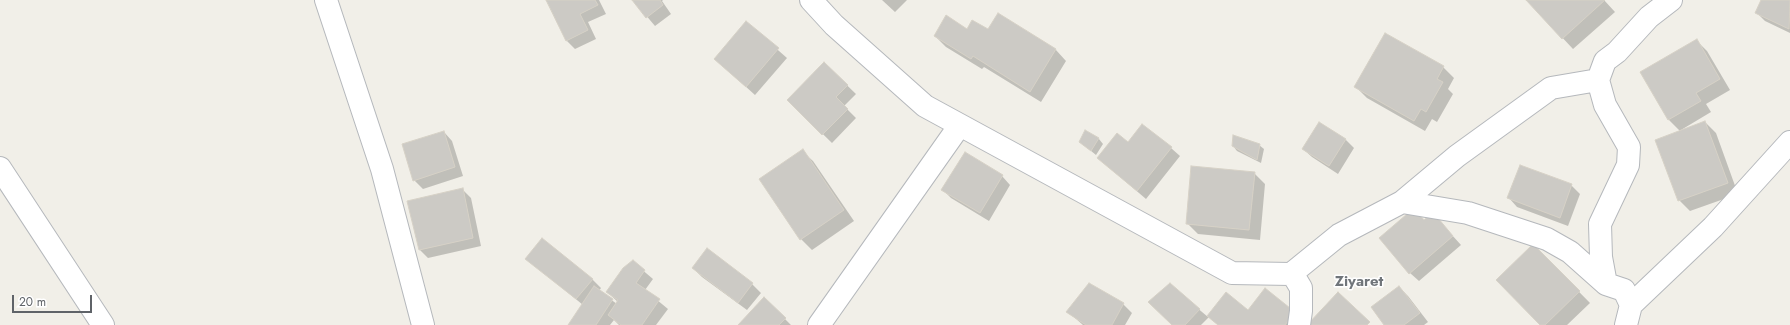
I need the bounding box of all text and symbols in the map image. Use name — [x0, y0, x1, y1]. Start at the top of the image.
district label: Ziyaret — [1335, 273, 1383, 291]
scale bar — [14, 287, 94, 313]
text: 20 m — [19, 293, 46, 311]

